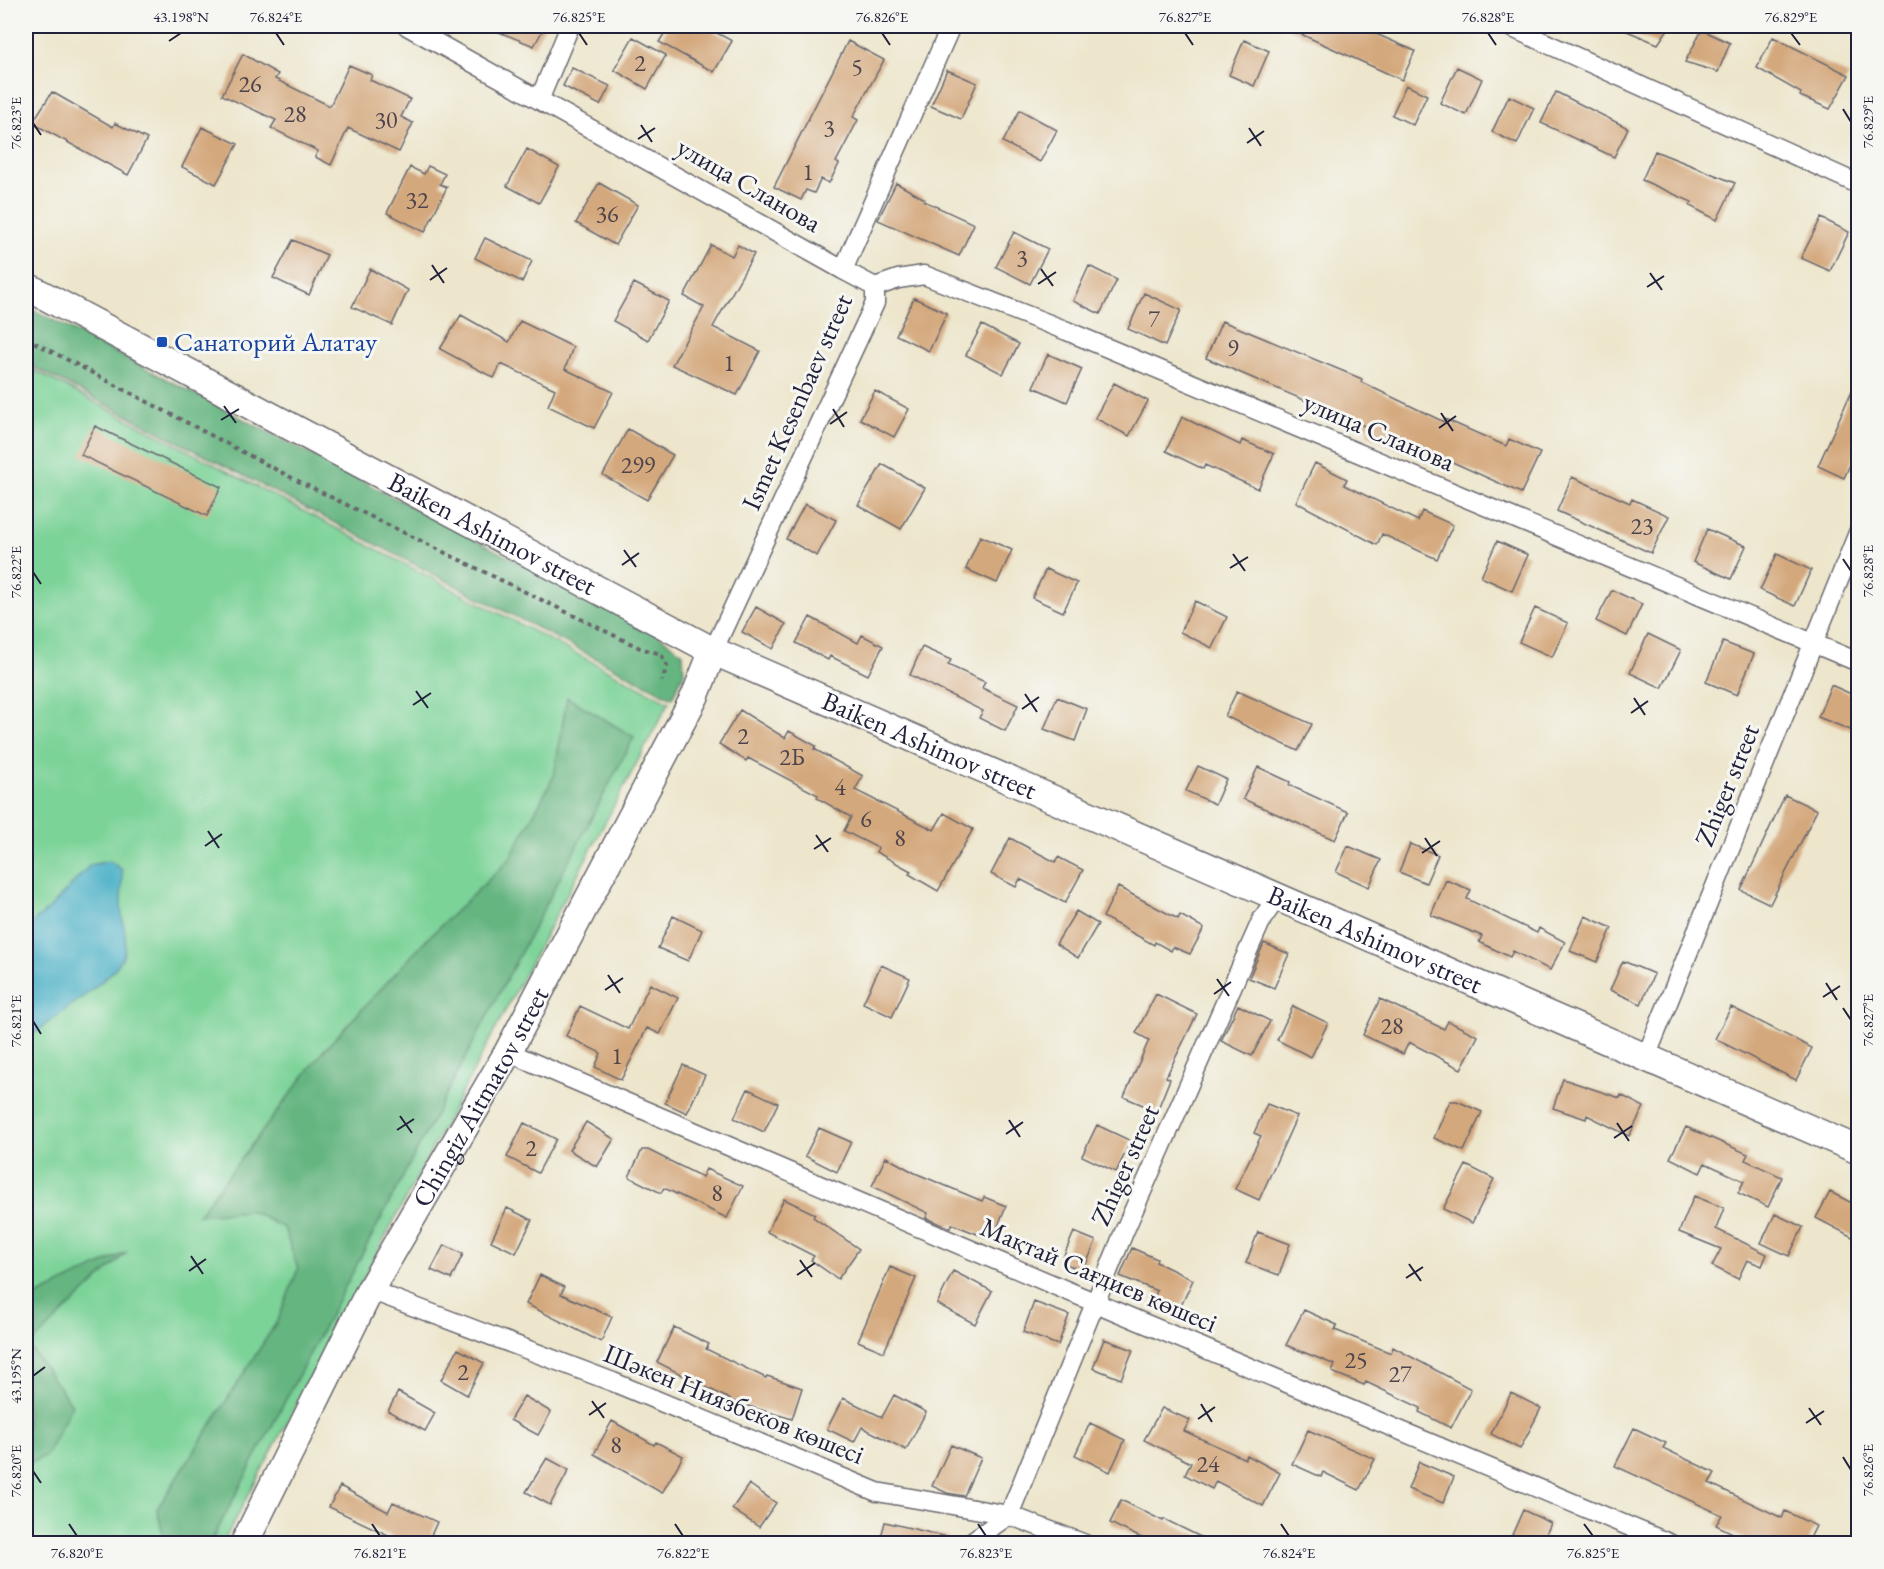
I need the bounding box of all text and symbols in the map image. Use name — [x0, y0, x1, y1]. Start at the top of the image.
text: 43.198°N — [153, 7, 209, 26]
text: 76.824°E — [250, 7, 303, 26]
text: 76.825°E — [553, 7, 606, 26]
text: 76.826°E — [856, 7, 909, 26]
text: 76.827°E — [1159, 7, 1212, 26]
text: 76.828°E — [1462, 7, 1515, 26]
text: 76.829°E — [1765, 7, 1818, 26]
house number: 2 — [634, 47, 646, 78]
house number: 5 — [851, 51, 863, 82]
house number: 26 — [238, 68, 262, 99]
text: 76.829°E — [1858, 95, 1877, 148]
text: 76.823°E — [6, 96, 25, 149]
house number: 28 — [283, 98, 307, 129]
house number: 30 — [374, 104, 398, 135]
house number: 3 — [823, 112, 835, 143]
street label: улица Сланова — [671, 129, 828, 240]
house number: 1 — [802, 156, 814, 187]
house number: 32 — [405, 184, 429, 215]
house number: 36 — [595, 198, 619, 229]
house number: 3 — [1016, 242, 1028, 273]
street label: Ismet Kesenbaev street — [733, 288, 860, 515]
house number: 7 — [1148, 303, 1160, 334]
place label: Санаторий Алатау — [174, 324, 377, 359]
house number: 9 — [1227, 332, 1239, 363]
marker: Санаторий Алатау — [155, 335, 169, 349]
house number: 1 — [723, 347, 735, 378]
street label: улица Сланова — [1298, 384, 1460, 479]
house number: 299 — [621, 449, 656, 480]
street label: Baiken Ashimov street — [382, 464, 603, 603]
house number: 23 — [1630, 510, 1654, 541]
text: 76.828°E — [1858, 544, 1877, 597]
text: 76.822°E — [6, 545, 25, 598]
street label: Baiken Ashimov street — [817, 683, 1043, 807]
street label: Zhiger street — [1686, 718, 1767, 851]
house number: 2 — [737, 720, 749, 751]
house number: 2Б — [779, 741, 805, 772]
house number: 4 — [834, 771, 846, 802]
house number: 6 — [860, 803, 872, 834]
house number: 8 — [894, 822, 906, 853]
street label: Baiken Ashimov street — [1262, 877, 1488, 1001]
street label: Chingiz Aitmatov street — [404, 980, 556, 1213]
text: 76.827°E — [1858, 993, 1877, 1046]
text: 76.821°E — [6, 994, 25, 1047]
house number: 28 — [1380, 1010, 1404, 1041]
house number: 1 — [611, 1040, 623, 1071]
street label: Zhiger street — [1082, 1098, 1167, 1231]
house number: 2 — [525, 1132, 537, 1163]
house number: 8 — [711, 1177, 723, 1208]
street label: Мақтай Сағдиев көшесі — [975, 1209, 1223, 1340]
street label: Шәкен Ниязбеков көшесі — [599, 1335, 870, 1472]
house number: 25 — [1344, 1344, 1368, 1375]
text: 43.195°N — [6, 1348, 25, 1404]
house number: 2 — [457, 1356, 469, 1387]
house number: 27 — [1388, 1358, 1412, 1389]
house number: 8 — [610, 1429, 622, 1460]
text: 76.826°E — [1858, 1443, 1877, 1496]
text: 76.820°E — [6, 1444, 25, 1497]
house number: 24 — [1196, 1448, 1220, 1479]
text: 76.820°E — [51, 1543, 104, 1562]
text: 76.821°E — [354, 1543, 407, 1562]
text: 76.822°E — [657, 1543, 710, 1562]
text: 76.823°E — [960, 1543, 1013, 1562]
text: 76.824°E — [1263, 1543, 1316, 1562]
text: 76.825°E — [1567, 1543, 1620, 1562]

